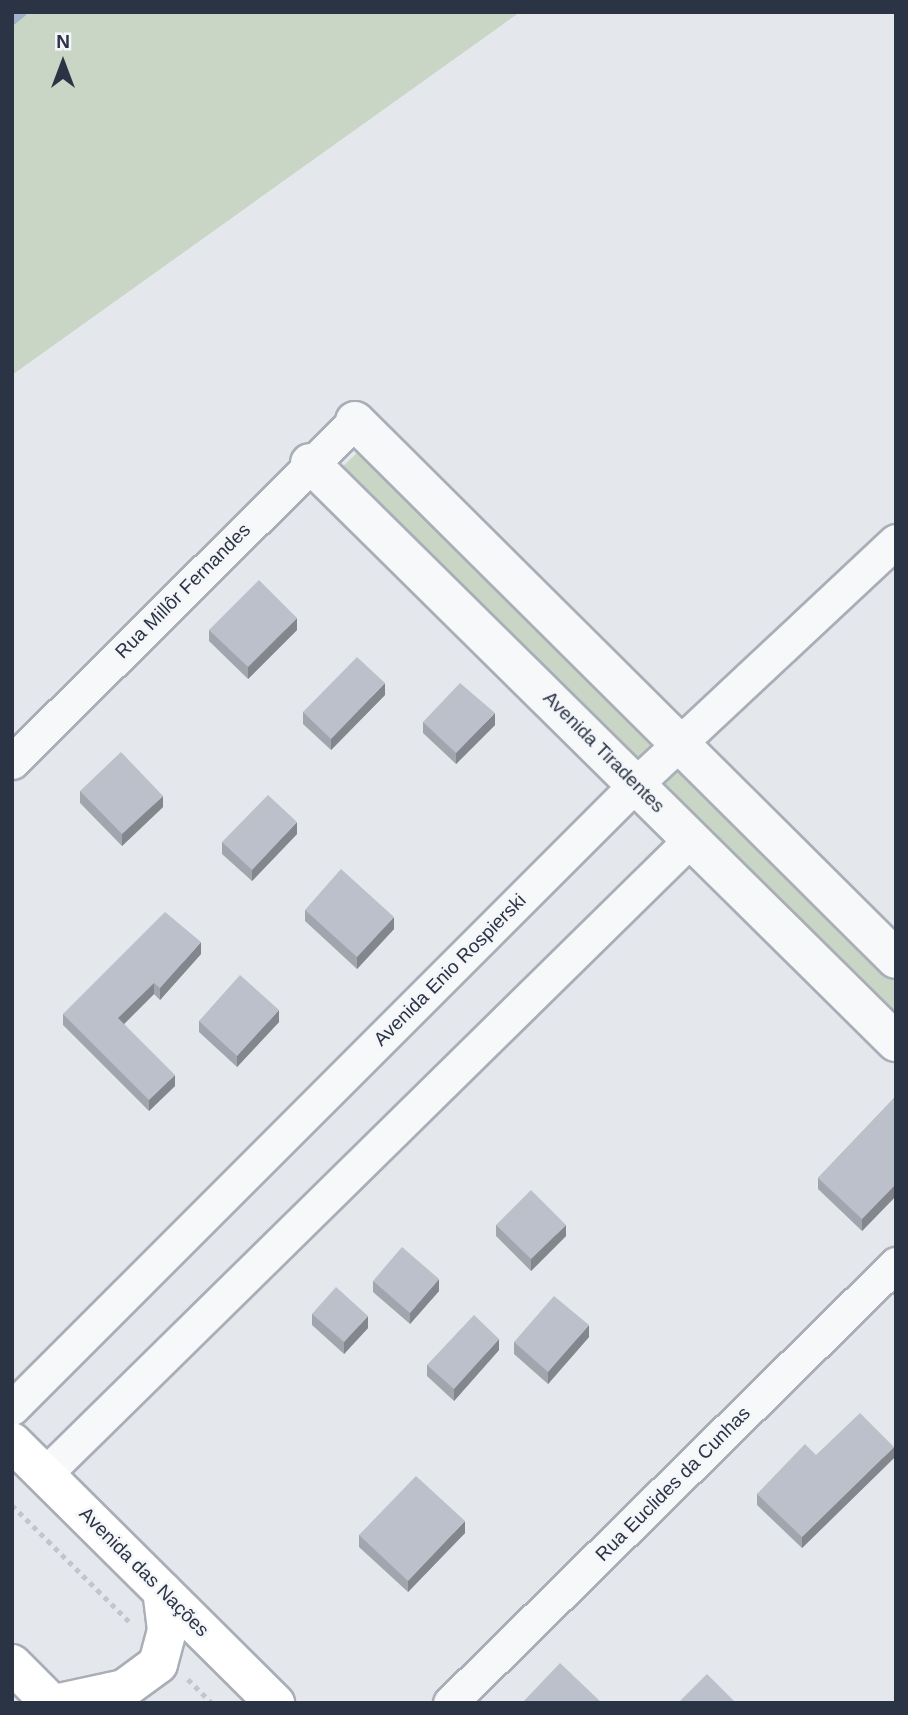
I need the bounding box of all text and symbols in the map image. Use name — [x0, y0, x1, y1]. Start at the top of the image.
north arrow — [28, 28, 98, 98]
text: N — [56, 31, 70, 52]
street label: Rua Millôr Fernandes — [111, 519, 255, 663]
street label: Avenida Tiradentes — [538, 686, 670, 818]
street label: Avenida Enio Rospierski — [369, 889, 531, 1051]
street label: Rua Euclides da Cunhas — [591, 1402, 755, 1566]
street label: Avenida das Nações — [74, 1502, 214, 1642]

